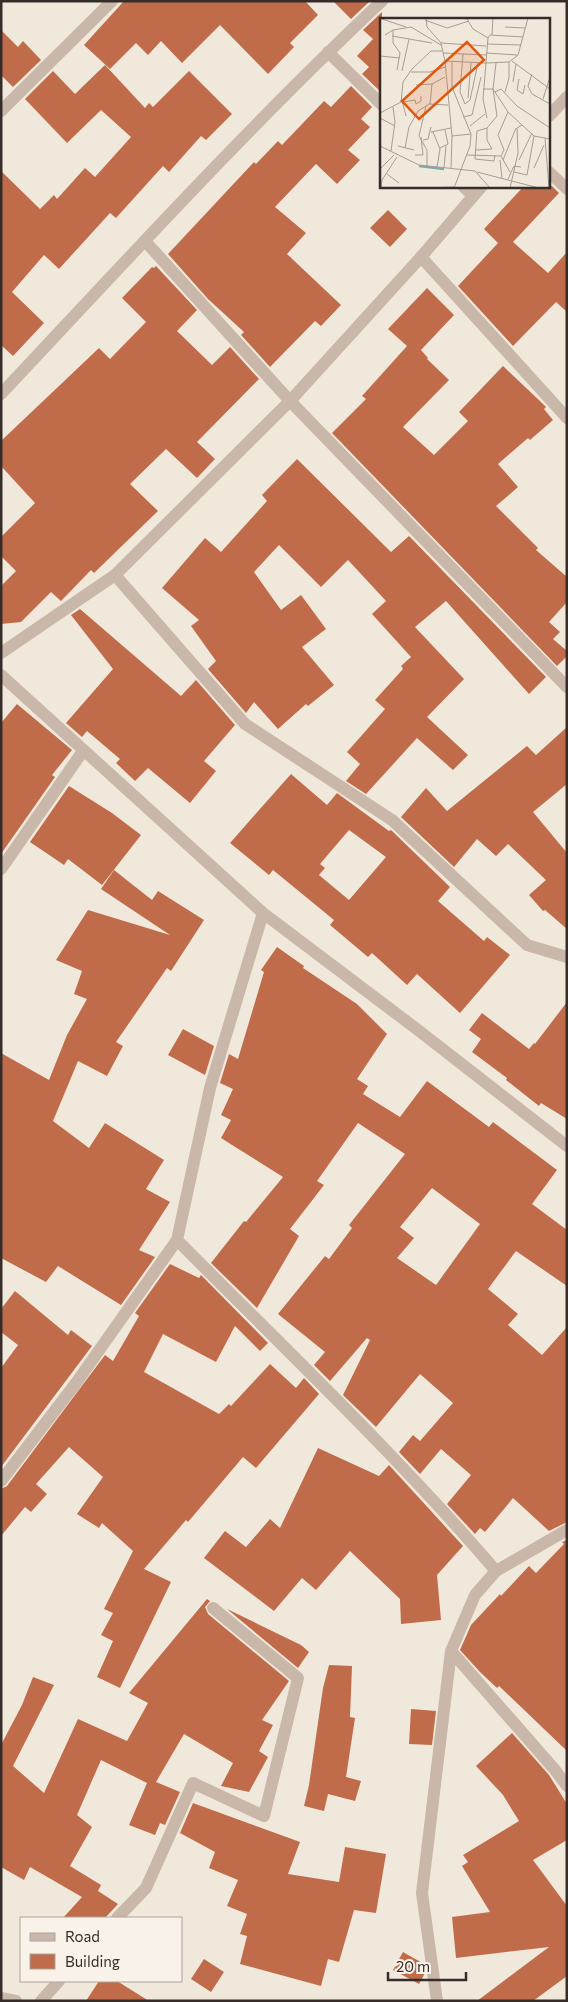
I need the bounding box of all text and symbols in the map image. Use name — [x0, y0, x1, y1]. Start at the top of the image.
inset map — [380, 18, 550, 188]
legend — [20, 1917, 182, 1982]
text: Road — [65, 1927, 100, 1945]
scale bar — [388, 1950, 466, 1982]
text: Building — [65, 1952, 120, 1970]
text: 20 m — [396, 1957, 430, 1975]

